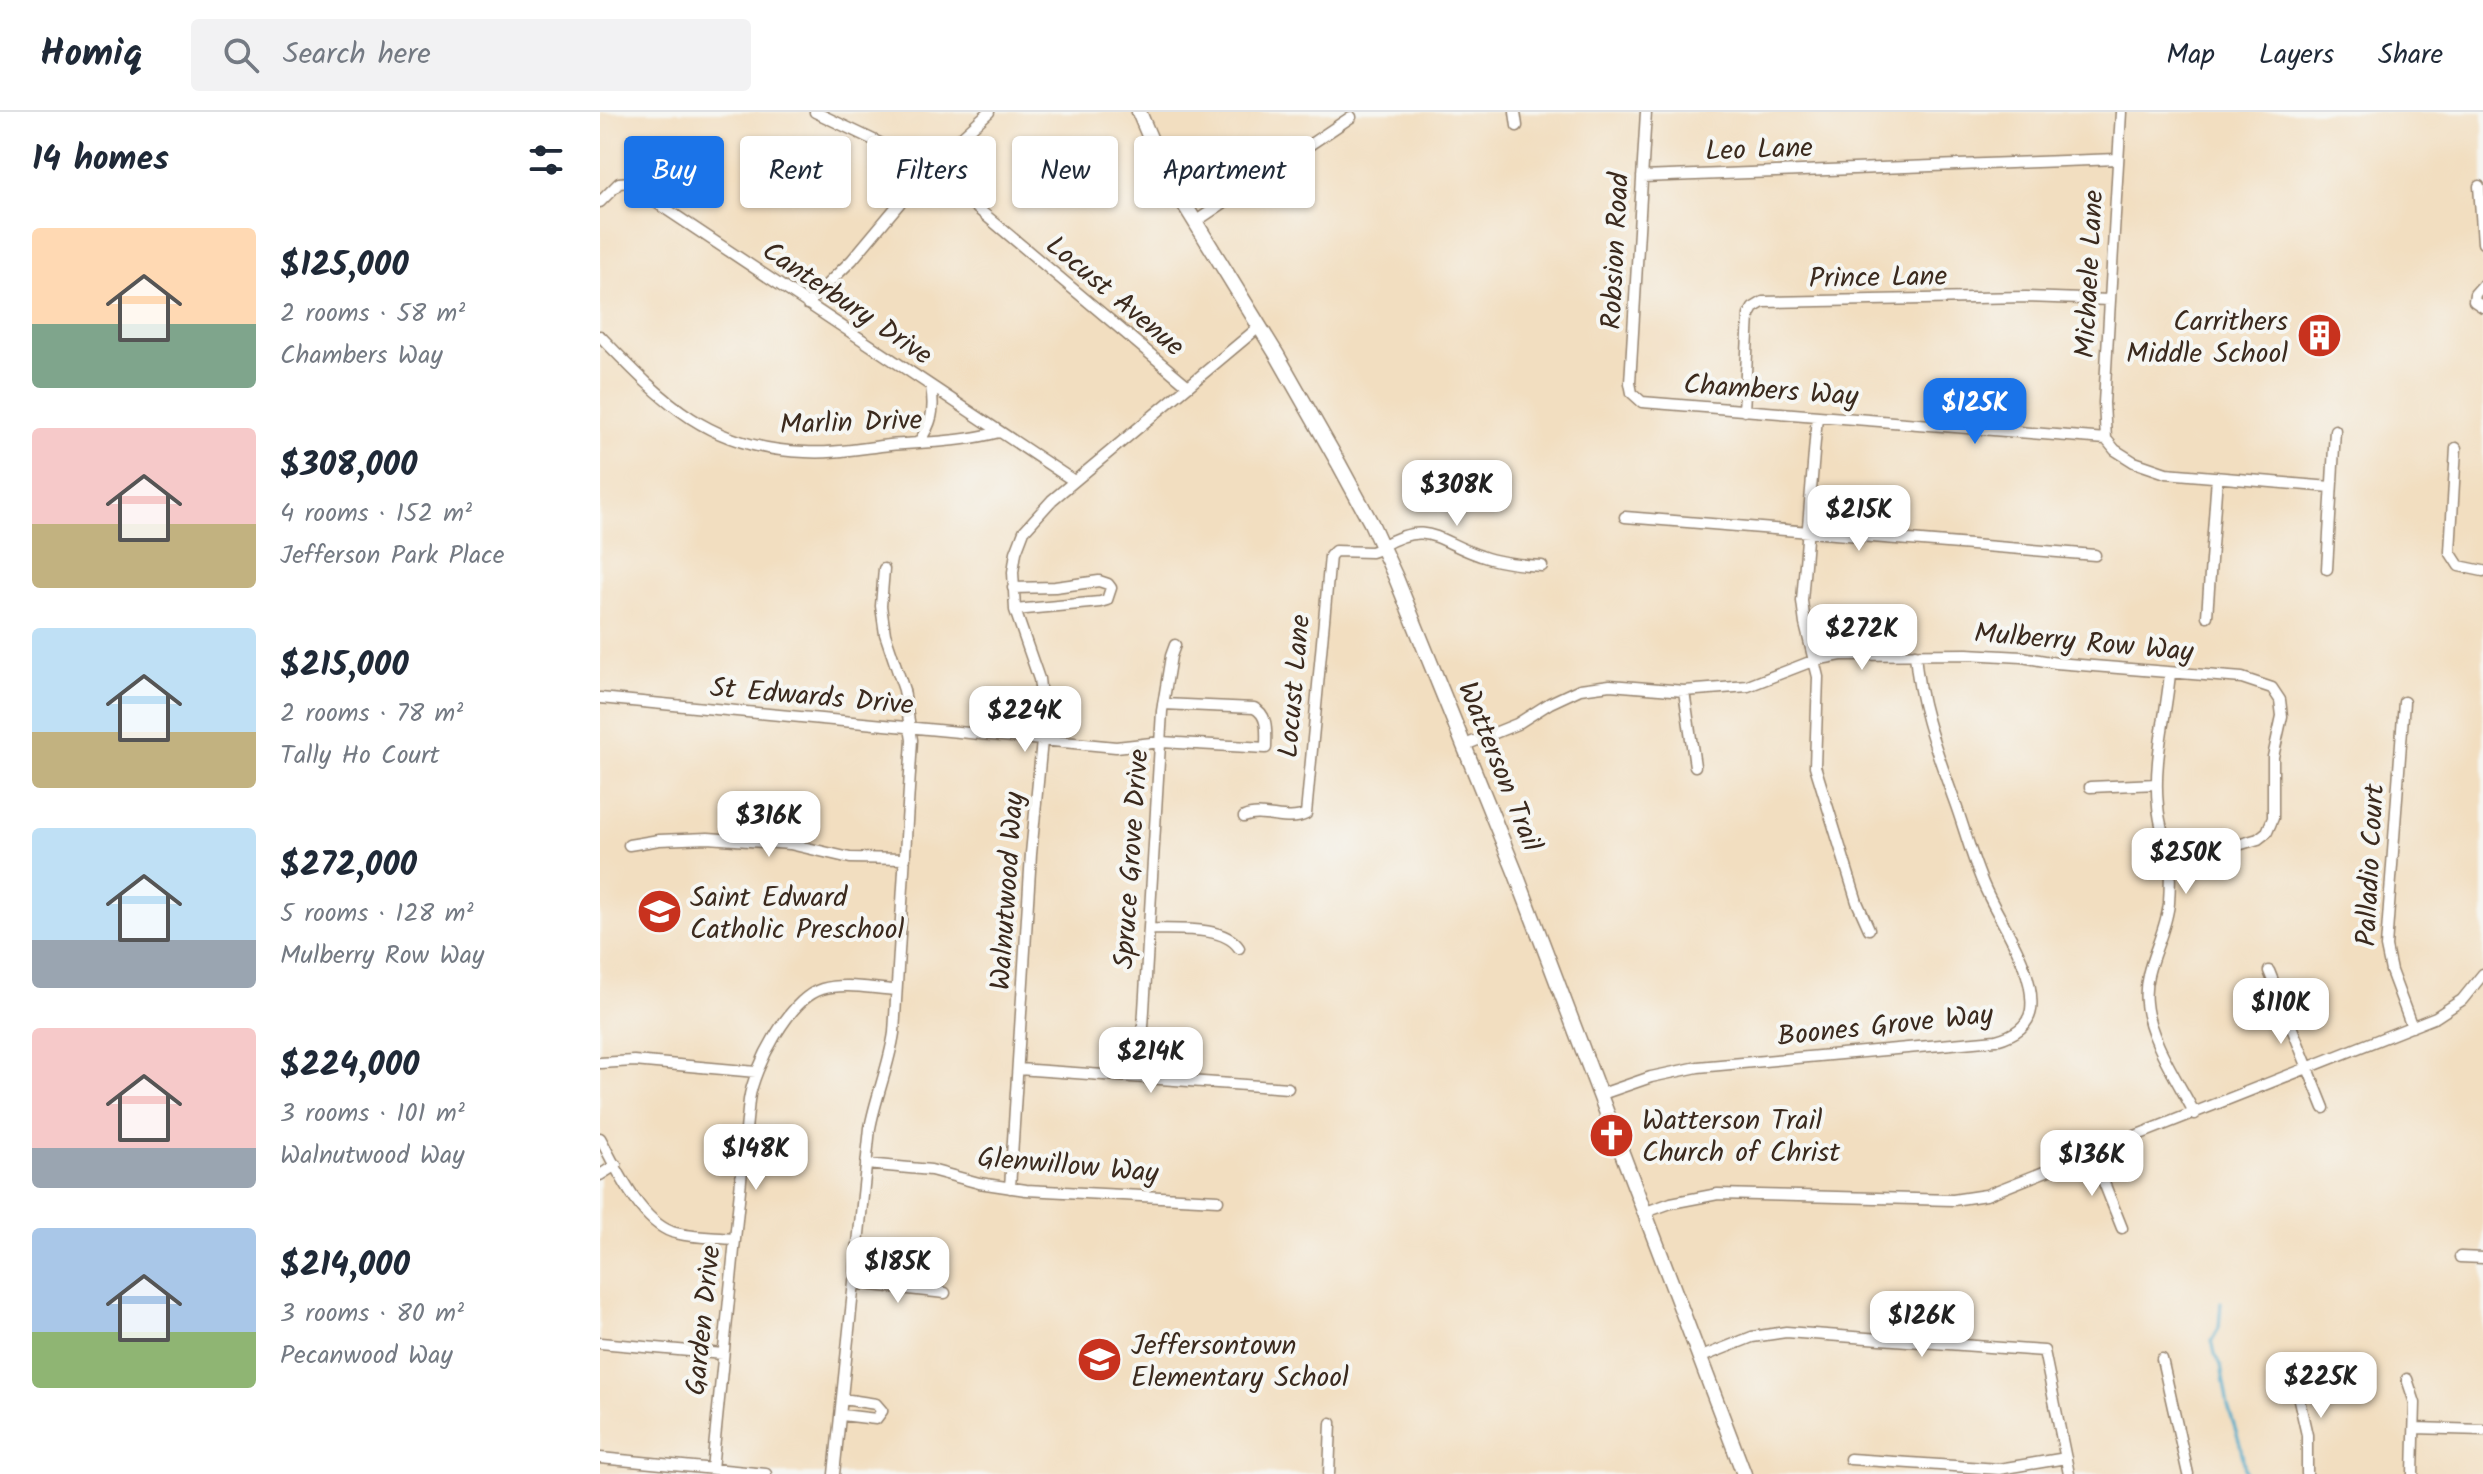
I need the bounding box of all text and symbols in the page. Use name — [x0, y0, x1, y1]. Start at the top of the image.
search box — [191, 19, 751, 91]
text: Homiq — [40, 25, 143, 85]
text: Search here — [283, 31, 431, 79]
icon: search — [219, 33, 263, 77]
text: Map — [2166, 33, 2215, 78]
text: Layers — [2259, 33, 2334, 78]
text: Share — [2378, 33, 2443, 78]
street label: Leo Lane — [1704, 126, 1814, 175]
text: 14 homes — [32, 133, 169, 187]
chip: Buy — [624, 136, 724, 208]
chip: Rent — [740, 136, 851, 208]
chip: Filters — [867, 136, 996, 208]
chip: New — [1012, 136, 1118, 208]
chip: Apartment — [1134, 136, 1315, 208]
icon: filters — [524, 138, 568, 182]
street label: Robsion Road — [1590, 170, 1643, 331]
street label: Michaele Lane — [2064, 188, 2117, 359]
street label: Locust Avenue — [1035, 225, 1194, 369]
street label: Canterbury Drive — [752, 230, 941, 378]
text: $125,000 — [280, 239, 409, 293]
street label: Prince Lane — [1809, 255, 1948, 302]
icon: home — [96, 260, 192, 356]
text: 2 rooms · 58 m² — [280, 293, 465, 335]
place label: Carrithers Middle School — [2126, 300, 2288, 377]
building icon: Carrithers Middle School — [2295, 312, 2343, 360]
text: Chambers Way — [280, 335, 443, 377]
street label: Chambers Way — [1682, 363, 1861, 420]
pin: $125K — [1919, 378, 2031, 446]
text: $125K — [1941, 383, 2009, 425]
street label: Marlin Drive — [779, 399, 924, 448]
text: $308,000 — [280, 439, 417, 493]
icon: home — [96, 460, 192, 556]
pin: $308K — [1401, 460, 1513, 528]
text: $308K — [1420, 465, 1494, 507]
pin: $215K — [1803, 485, 1915, 553]
text: $215K — [1825, 490, 1893, 532]
text: 4 rooms · 152 m² — [280, 493, 472, 535]
text: Jefferson Park Place — [280, 535, 504, 577]
pin: $272K — [1806, 604, 1918, 672]
text: $272K — [1825, 609, 1899, 651]
street label: Mulberry Row Way — [1972, 611, 2196, 676]
street label: Locust Lane — [1267, 612, 1324, 760]
text: $215,000 — [280, 639, 409, 693]
icon: home — [96, 660, 192, 756]
street label: St Edwards Drive — [708, 666, 916, 729]
street label: Watterson Trail — [1444, 675, 1553, 859]
pin: $224K — [969, 686, 1081, 754]
text: $224K — [987, 691, 1063, 733]
text: 2 rooms · 78 m² — [280, 693, 463, 735]
text: Tally Ho Court — [280, 735, 440, 777]
street label: Spruce Grove Drive — [1102, 747, 1163, 971]
street label: Palladio Court — [2345, 782, 2398, 948]
street label: Walnutwood Way — [979, 790, 1038, 992]
pin: $316K — [713, 791, 825, 859]
text: $316K — [735, 796, 803, 838]
pin: $250K — [2130, 828, 2242, 896]
text: $250K — [2150, 833, 2222, 875]
text: $272,000 — [280, 839, 417, 893]
icon: home — [96, 860, 192, 956]
place label: Saint Edward Catholic Preschool — [690, 876, 904, 953]
school or university icon: Saint Edward Catholic Preschool — [635, 888, 683, 936]
text: 5 rooms · 128 m² — [280, 893, 473, 935]
text: Mulberry Row Way — [280, 935, 484, 977]
pin: $110K — [2225, 978, 2337, 1046]
text: $110K — [2251, 983, 2311, 1025]
street label: Boones Grove Way — [1775, 993, 1996, 1060]
pin: $214K — [1095, 1027, 1207, 1095]
text: $214K — [1117, 1032, 1185, 1074]
text: $224,000 — [280, 1039, 420, 1093]
icon: home — [96, 1060, 192, 1156]
text: 3 rooms · 101 m² — [280, 1093, 465, 1135]
place label: Watterson Trail Church of Christ — [1642, 1099, 1841, 1176]
church icon: Watterson Trail Church of Christ — [1587, 1111, 1635, 1159]
pin: $148K — [700, 1124, 812, 1192]
text: $148K — [722, 1129, 790, 1171]
pin: $136K — [2036, 1130, 2148, 1198]
text: Walnutwood Way — [280, 1135, 465, 1177]
text: $136K — [2058, 1135, 2126, 1177]
street label: Glenwillow Way — [975, 1136, 1161, 1197]
pin: $185K — [842, 1237, 954, 1305]
text: $214,000 — [280, 1239, 410, 1293]
text: $185K — [864, 1242, 932, 1284]
street label: Garden Drive — [674, 1243, 735, 1398]
icon: home — [96, 1260, 192, 1356]
pin: $126K — [1866, 1291, 1978, 1359]
text: 3 rooms · 80 m² — [280, 1293, 464, 1335]
text: $126K — [1888, 1296, 1956, 1338]
place label: Jeffersontown Elementary School — [1131, 1324, 1349, 1401]
text: Pecanwood Way — [280, 1335, 453, 1377]
school or university icon: Jeffersontown Elementary School — [1076, 1336, 1124, 1384]
pin: $225K — [2265, 1352, 2377, 1420]
text: $225K — [2284, 1357, 2358, 1399]

